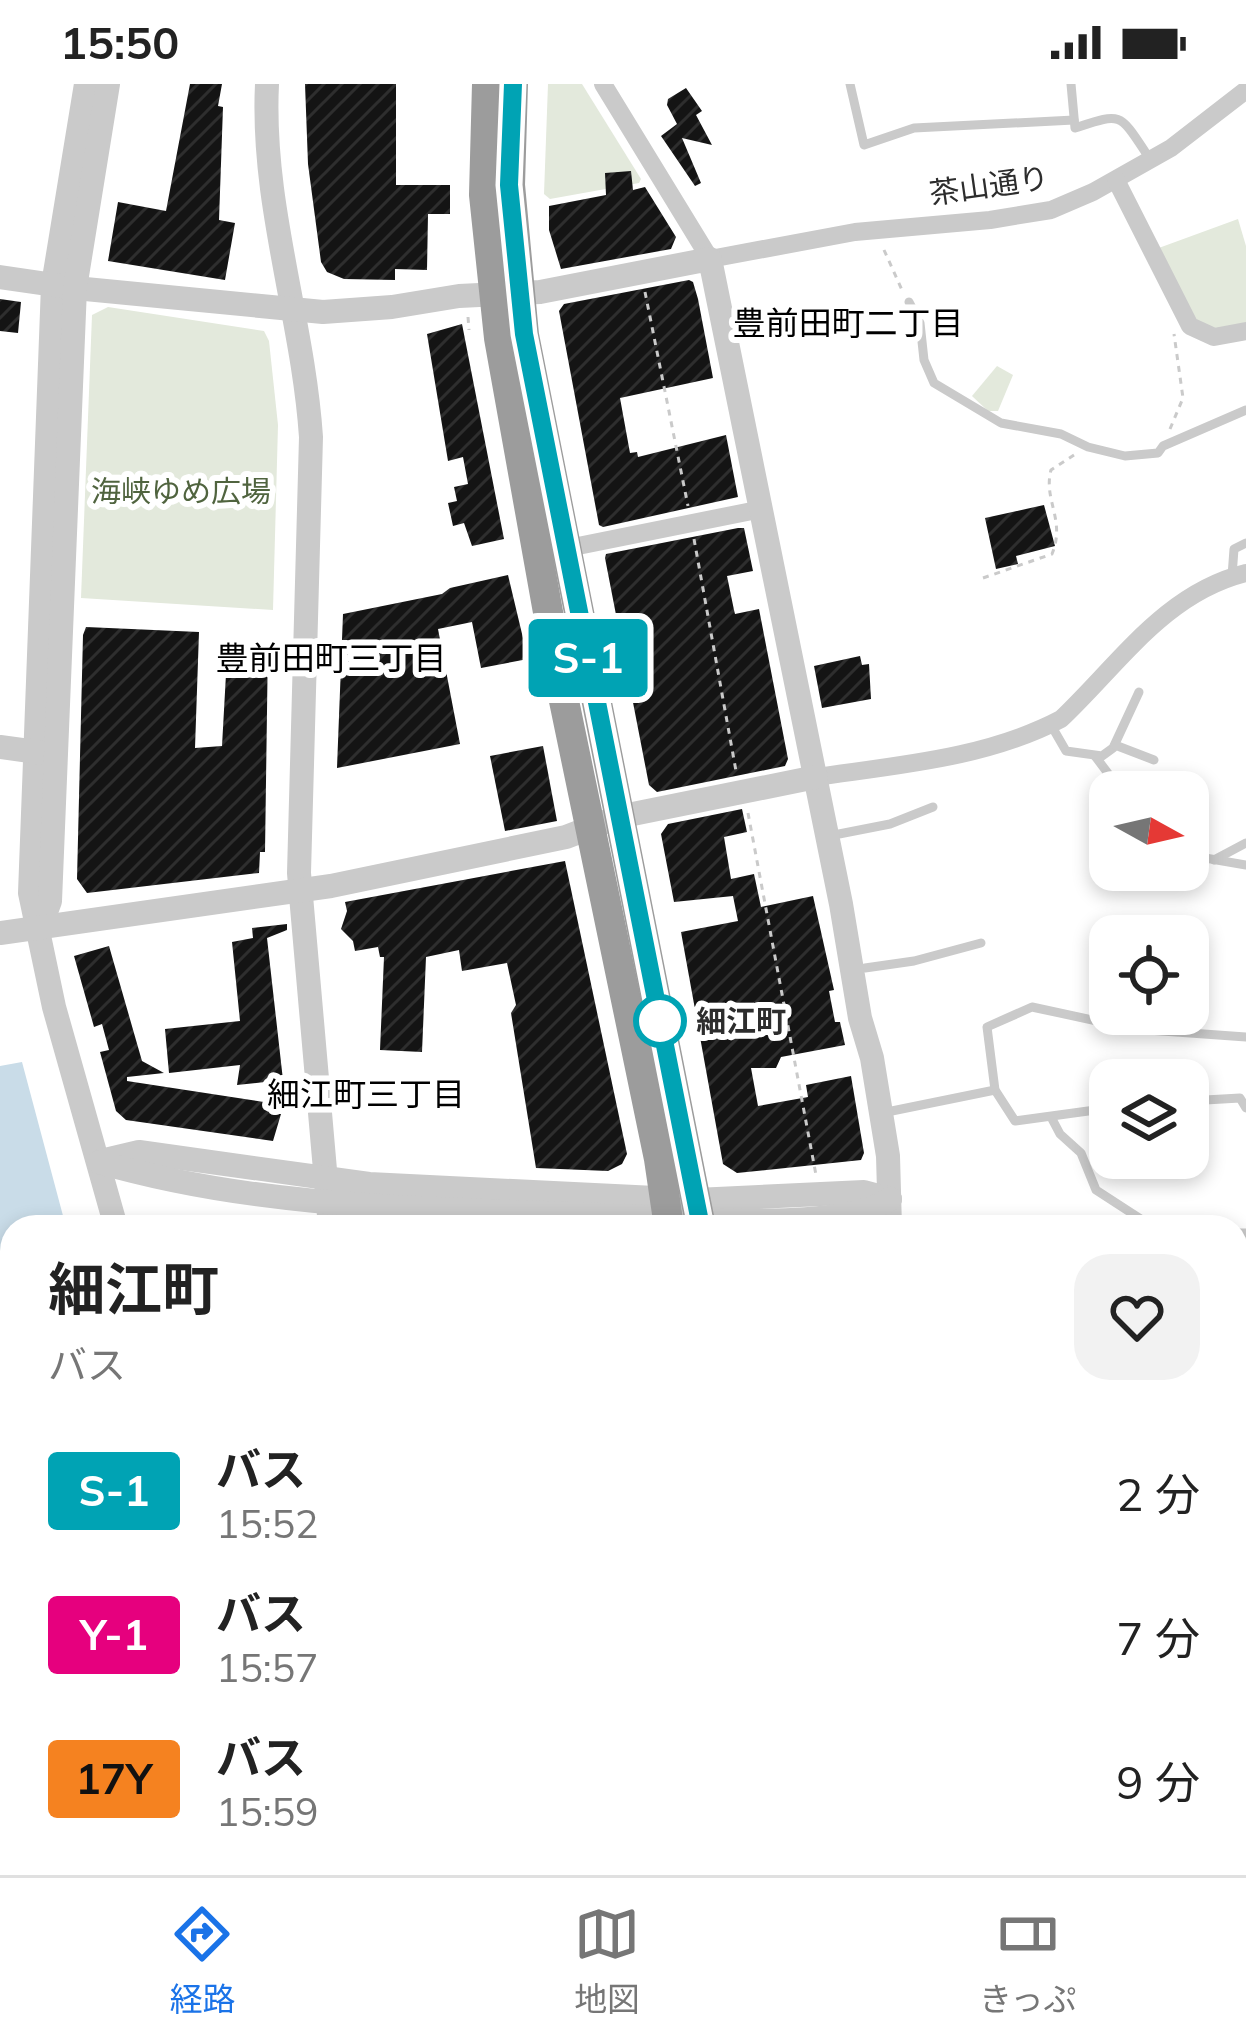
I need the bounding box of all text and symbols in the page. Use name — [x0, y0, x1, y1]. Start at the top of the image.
text: 15:50 — [60, 14, 179, 70]
street label: 茶山通り — [927, 158, 1051, 212]
district label: 豊前田町二丁目 — [733, 302, 964, 343]
park label: 海峡ゆめ広場 — [91, 472, 271, 510]
line badge: S-1 — [519, 619, 657, 697]
text: S-1 — [553, 631, 623, 684]
district label: 豊前田町三丁目 — [216, 637, 447, 678]
north arrow — [1089, 771, 1209, 891]
map controls — [1089, 771, 1209, 1179]
button: locate — [1089, 915, 1209, 1035]
marker: 細江町 — [635, 996, 685, 1046]
place label: 細江町 — [696, 1002, 786, 1040]
button: layers — [1089, 1059, 1209, 1179]
district label: 細江町三丁目 — [267, 1073, 465, 1114]
text: 細江町 — [48, 1253, 219, 1324]
button: heart — [1074, 1254, 1200, 1380]
text: バス — [48, 1340, 126, 1389]
text: バス — [216, 1441, 306, 1497]
text: S-1 — [79, 1464, 149, 1517]
text: 2 分 — [1116, 1466, 1200, 1522]
text: 15:52 — [216, 1499, 319, 1548]
text: バス — [216, 1585, 306, 1641]
text: Y-1 — [80, 1608, 148, 1661]
text: 7 分 — [1116, 1610, 1200, 1666]
text: 15:57 — [216, 1643, 319, 1692]
text: バス — [216, 1729, 306, 1785]
text: 17Y — [76, 1752, 152, 1805]
text: 9 分 — [1116, 1754, 1200, 1810]
text: 15:59 — [216, 1787, 319, 1836]
tab: 経路 — [169, 1901, 235, 2021]
tab: 地図 — [574, 1901, 640, 2021]
tab: きっぷ — [979, 1901, 1077, 2021]

